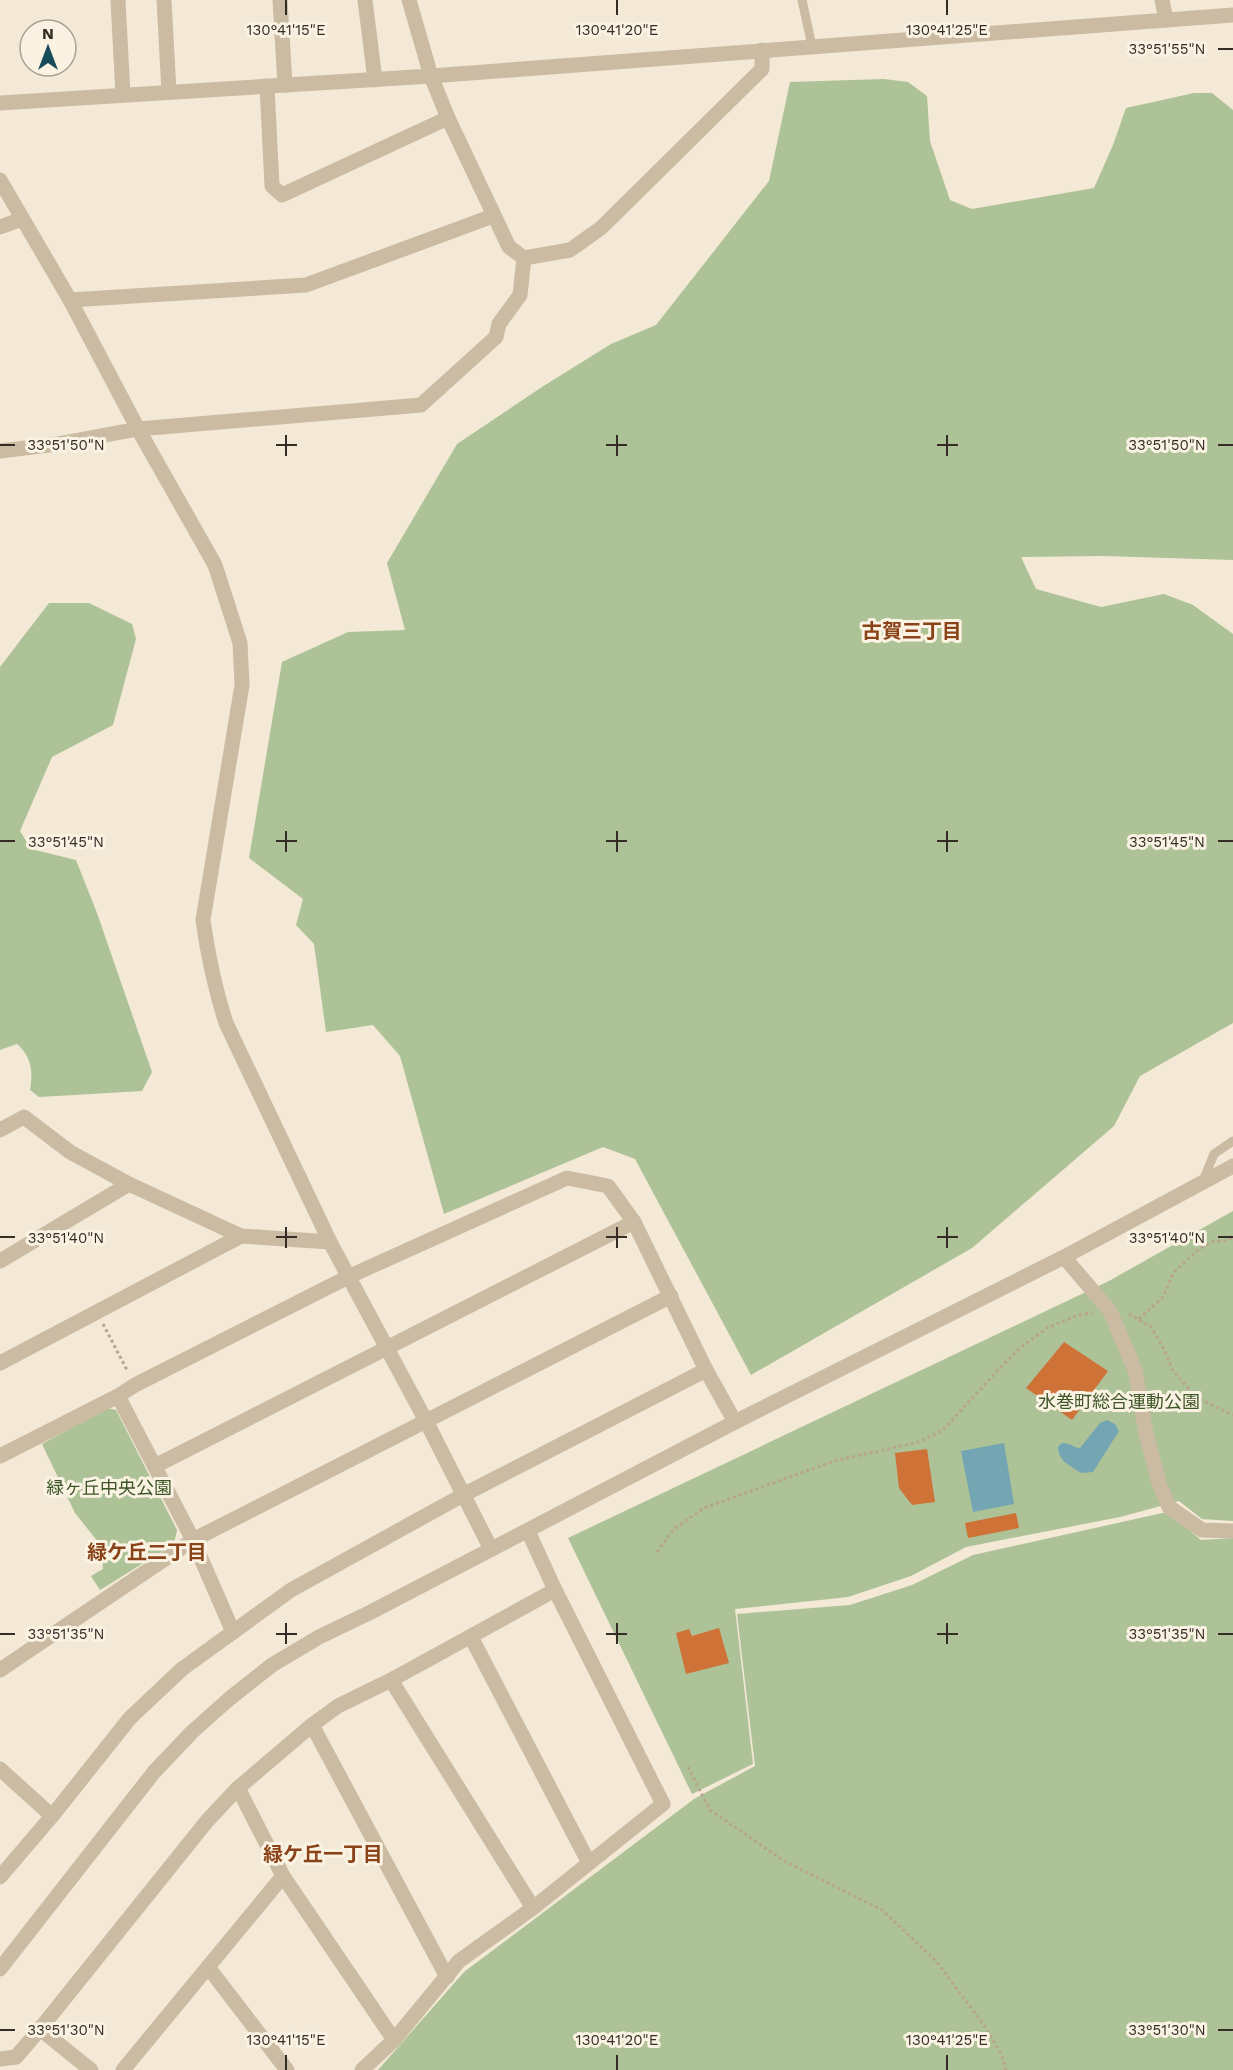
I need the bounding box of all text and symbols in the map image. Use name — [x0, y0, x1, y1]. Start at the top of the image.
north arrow — [18, 18, 78, 78]
text: 130°41'15"E — [247, 21, 325, 39]
text: 130°41'20"E — [576, 21, 658, 39]
text: 130°41'25"E — [906, 21, 988, 39]
text: N — [42, 24, 54, 43]
text: 33°51'55"N — [1129, 40, 1206, 58]
text: 33°51'50"N — [27, 436, 105, 454]
text: 33°51'50"N — [1128, 436, 1206, 454]
district label: 古賀三丁目 — [862, 619, 962, 643]
text: 33°51'45"N — [28, 833, 104, 851]
text: 33°51'45"N — [1129, 833, 1205, 851]
text: 33°51'40"N — [28, 1229, 104, 1247]
text: 33°51'40"N — [1129, 1229, 1205, 1247]
park label: 水巻町総合運動公園 — [1038, 1391, 1200, 1412]
park label: 緑ヶ丘中央公園 — [46, 1477, 172, 1498]
district label: 緑ケ丘二丁目 — [87, 1540, 207, 1564]
text: 33°51'35"N — [27, 1625, 105, 1643]
text: 33°51'35"N — [1128, 1625, 1206, 1643]
district label: 緑ケ丘一丁目 — [263, 1842, 383, 1866]
text: 33°51'30"N — [27, 2021, 105, 2039]
text: 33°51'30"N — [1128, 2021, 1206, 2039]
text: 130°41'15"E — [247, 2031, 325, 2049]
text: 130°41'20"E — [576, 2031, 658, 2049]
text: 130°41'25"E — [906, 2031, 988, 2049]

